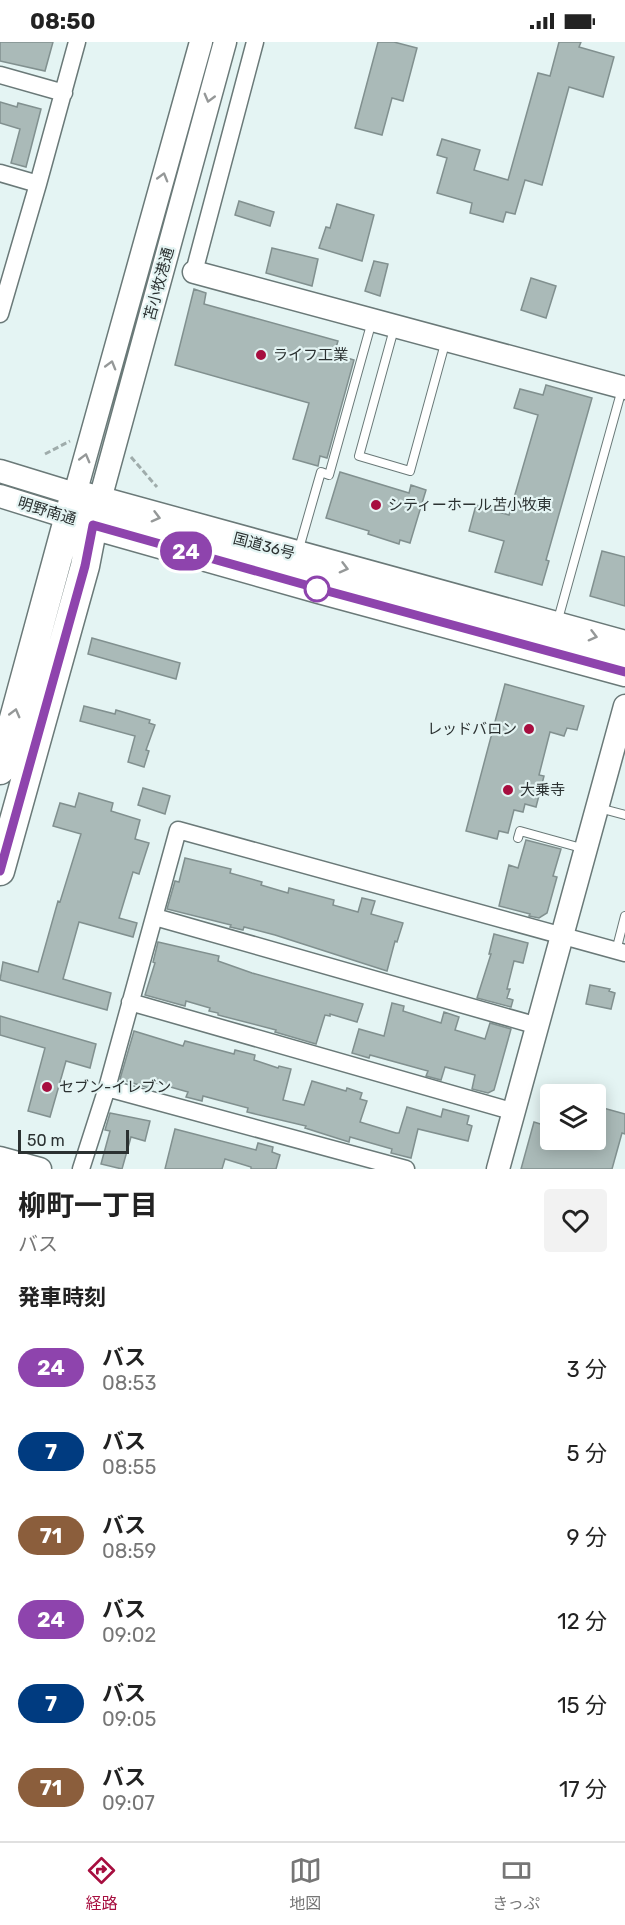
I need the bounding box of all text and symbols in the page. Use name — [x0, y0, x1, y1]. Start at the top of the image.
text: 08:50 — [30, 8, 95, 35]
one-way arrow — [204, 93, 217, 103]
one-way arrow — [156, 172, 168, 183]
street label: 苫小牧港通 — [141, 245, 177, 323]
place label: ライフ工業 — [273, 346, 348, 364]
marker: ライフ工業 — [254, 348, 268, 362]
one-way arrow — [104, 360, 116, 371]
one-way arrow — [78, 453, 90, 464]
street label: 明野南通 — [16, 494, 78, 528]
place label: シティーホール苫小牧東 — [388, 496, 552, 514]
marker: シティーホール苫小牧東 — [369, 498, 383, 512]
one-way arrow — [151, 509, 161, 522]
street label: 国道36号 — [231, 529, 297, 563]
line badge: 24 — [159, 532, 213, 570]
text: 24 — [172, 539, 200, 564]
one-way arrow — [338, 561, 349, 573]
unlabelled marker — [304, 576, 330, 602]
one-way arrow — [587, 629, 598, 641]
one-way arrow — [8, 709, 21, 719]
place label: レッドバロン — [427, 720, 517, 738]
marker: レッドバロン — [522, 722, 536, 736]
place label: 大乗寺 — [520, 781, 565, 799]
marker: 大乗寺 — [501, 783, 515, 797]
place label: セブン-イレブン — [59, 1078, 171, 1096]
marker: セブン-イレブン — [40, 1080, 54, 1094]
map controls — [540, 1084, 606, 1150]
button: layers — [540, 1084, 606, 1150]
scale bar — [18, 1127, 129, 1154]
text: 50 m — [27, 1131, 65, 1150]
text: 柳町一丁目 — [18, 1189, 158, 1222]
button: heart — [544, 1189, 607, 1252]
text: バス — [18, 1232, 58, 1256]
text: 発車時刻 — [18, 1284, 106, 1311]
text: バス — [102, 1344, 146, 1371]
text: 24 — [37, 1355, 65, 1380]
text: 3 分 — [566, 1356, 607, 1383]
text: 08:53 — [102, 1371, 156, 1395]
text: バス — [102, 1428, 146, 1455]
text: 7 — [45, 1439, 57, 1464]
text: 5 分 — [567, 1440, 607, 1467]
text: 08:55 — [102, 1455, 156, 1479]
text: バス — [102, 1512, 146, 1539]
text: 71 — [40, 1523, 62, 1548]
text: 9 分 — [567, 1524, 607, 1551]
text: 08:59 — [102, 1539, 156, 1563]
text: バス — [102, 1596, 146, 1623]
text: 24 — [37, 1607, 65, 1632]
text: 12 分 — [557, 1608, 607, 1635]
text: 09:02 — [102, 1623, 156, 1647]
text: バス — [102, 1680, 146, 1707]
text: 7 — [45, 1691, 57, 1716]
text: 15 分 — [557, 1692, 607, 1719]
text: 09:05 — [102, 1707, 156, 1731]
text: バス — [102, 1764, 146, 1791]
text: 71 — [40, 1775, 62, 1800]
text: 17 分 — [559, 1776, 607, 1803]
text: 09:07 — [102, 1791, 155, 1815]
tab: 経路 — [85, 1854, 118, 1914]
tab: 地図 — [289, 1854, 322, 1914]
tab: きっぷ — [492, 1854, 540, 1914]

